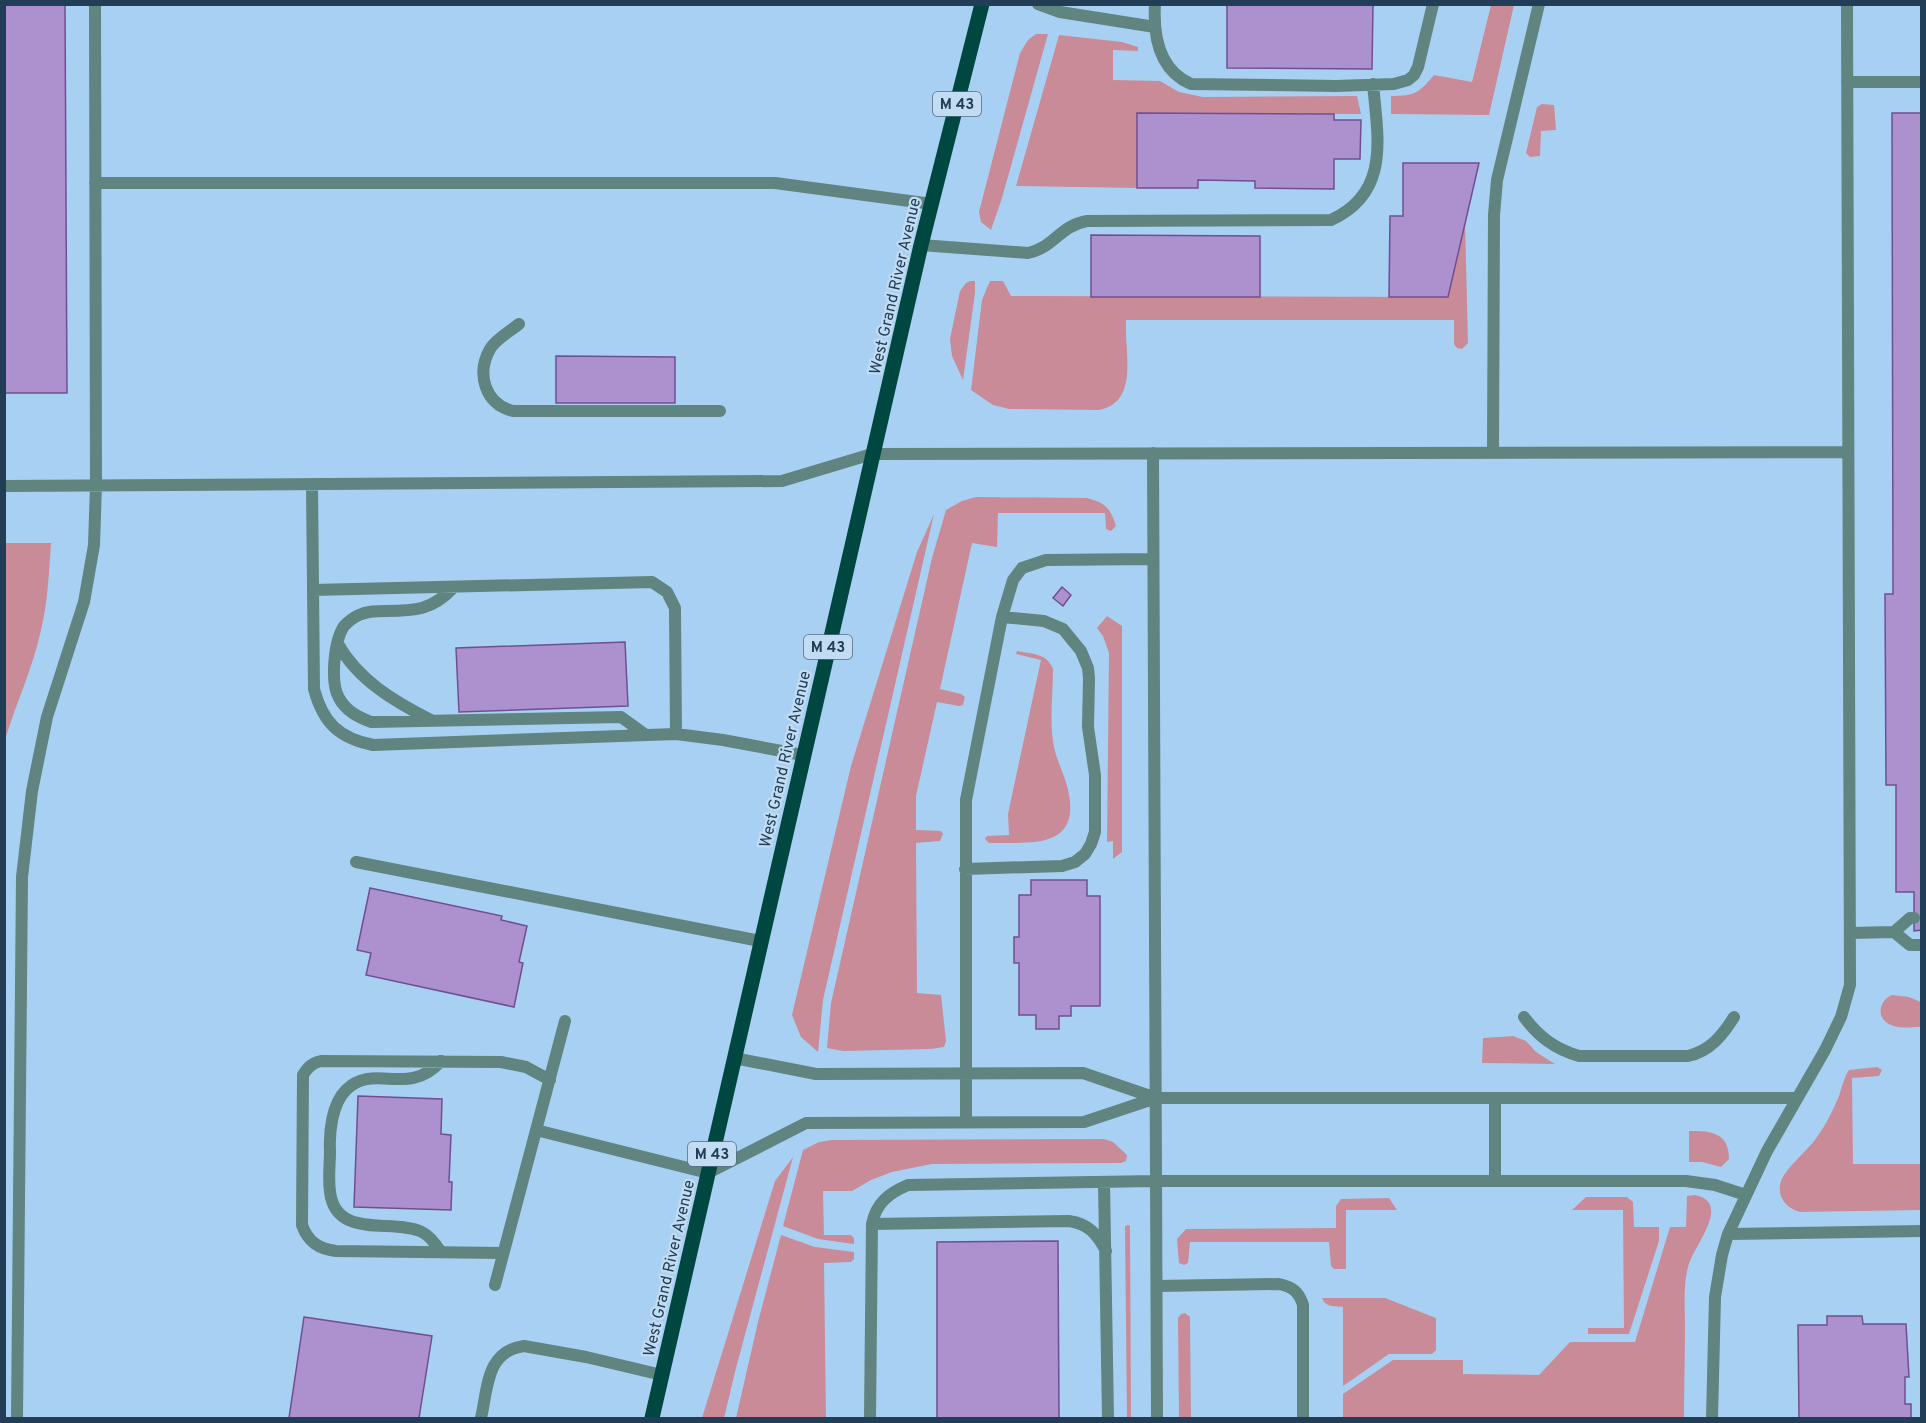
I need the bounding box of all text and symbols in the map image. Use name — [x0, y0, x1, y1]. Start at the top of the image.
road number: M 43 — [933, 92, 981, 116]
street label: West Grand River Avenue — [866, 196, 926, 377]
road number: M 43 — [804, 635, 852, 659]
street label: West Grand River Avenue — [756, 669, 816, 850]
road number: M 43 — [688, 1142, 736, 1166]
street label: West Grand River Avenue — [640, 1178, 700, 1359]

